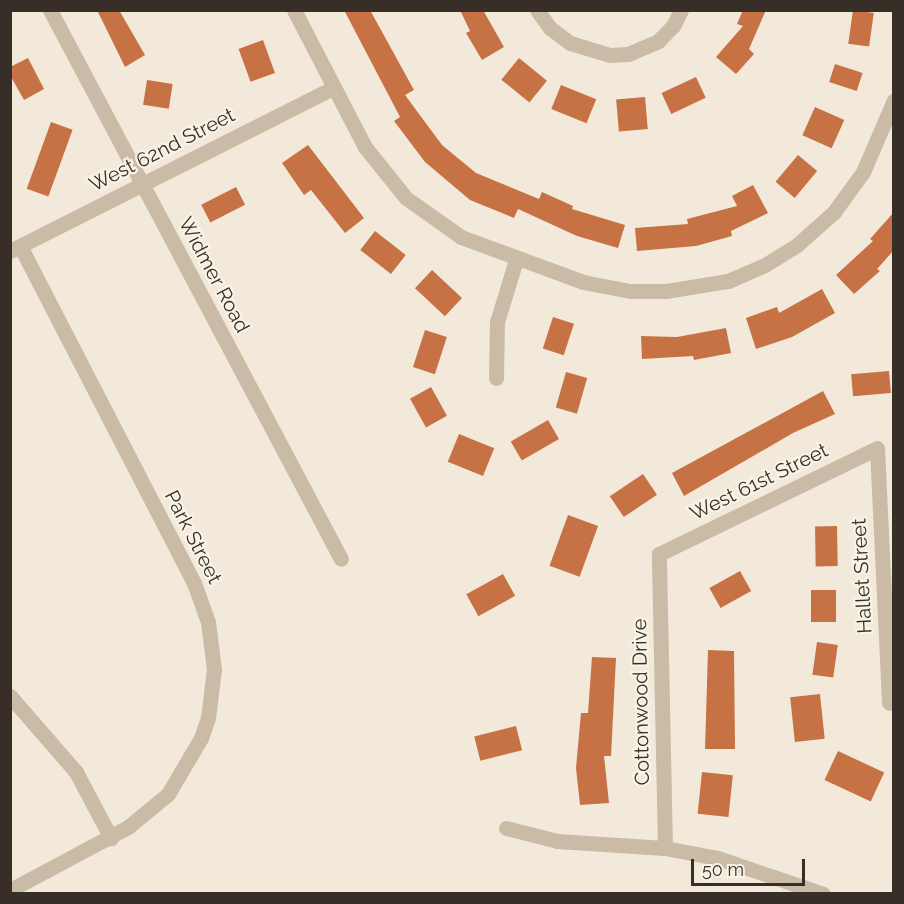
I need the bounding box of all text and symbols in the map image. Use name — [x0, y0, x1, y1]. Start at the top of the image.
street label: West 62nd Street — [85, 103, 239, 197]
street label: Widmer Road — [173, 213, 255, 337]
street label: West 61st Street — [686, 438, 832, 526]
street label: Park Street — [159, 486, 227, 588]
street label: Hallet Street — [847, 518, 877, 634]
street label: Cottonwood Drive — [628, 618, 654, 786]
scale bar — [694, 847, 808, 885]
text: 50 m — [702, 859, 744, 880]

